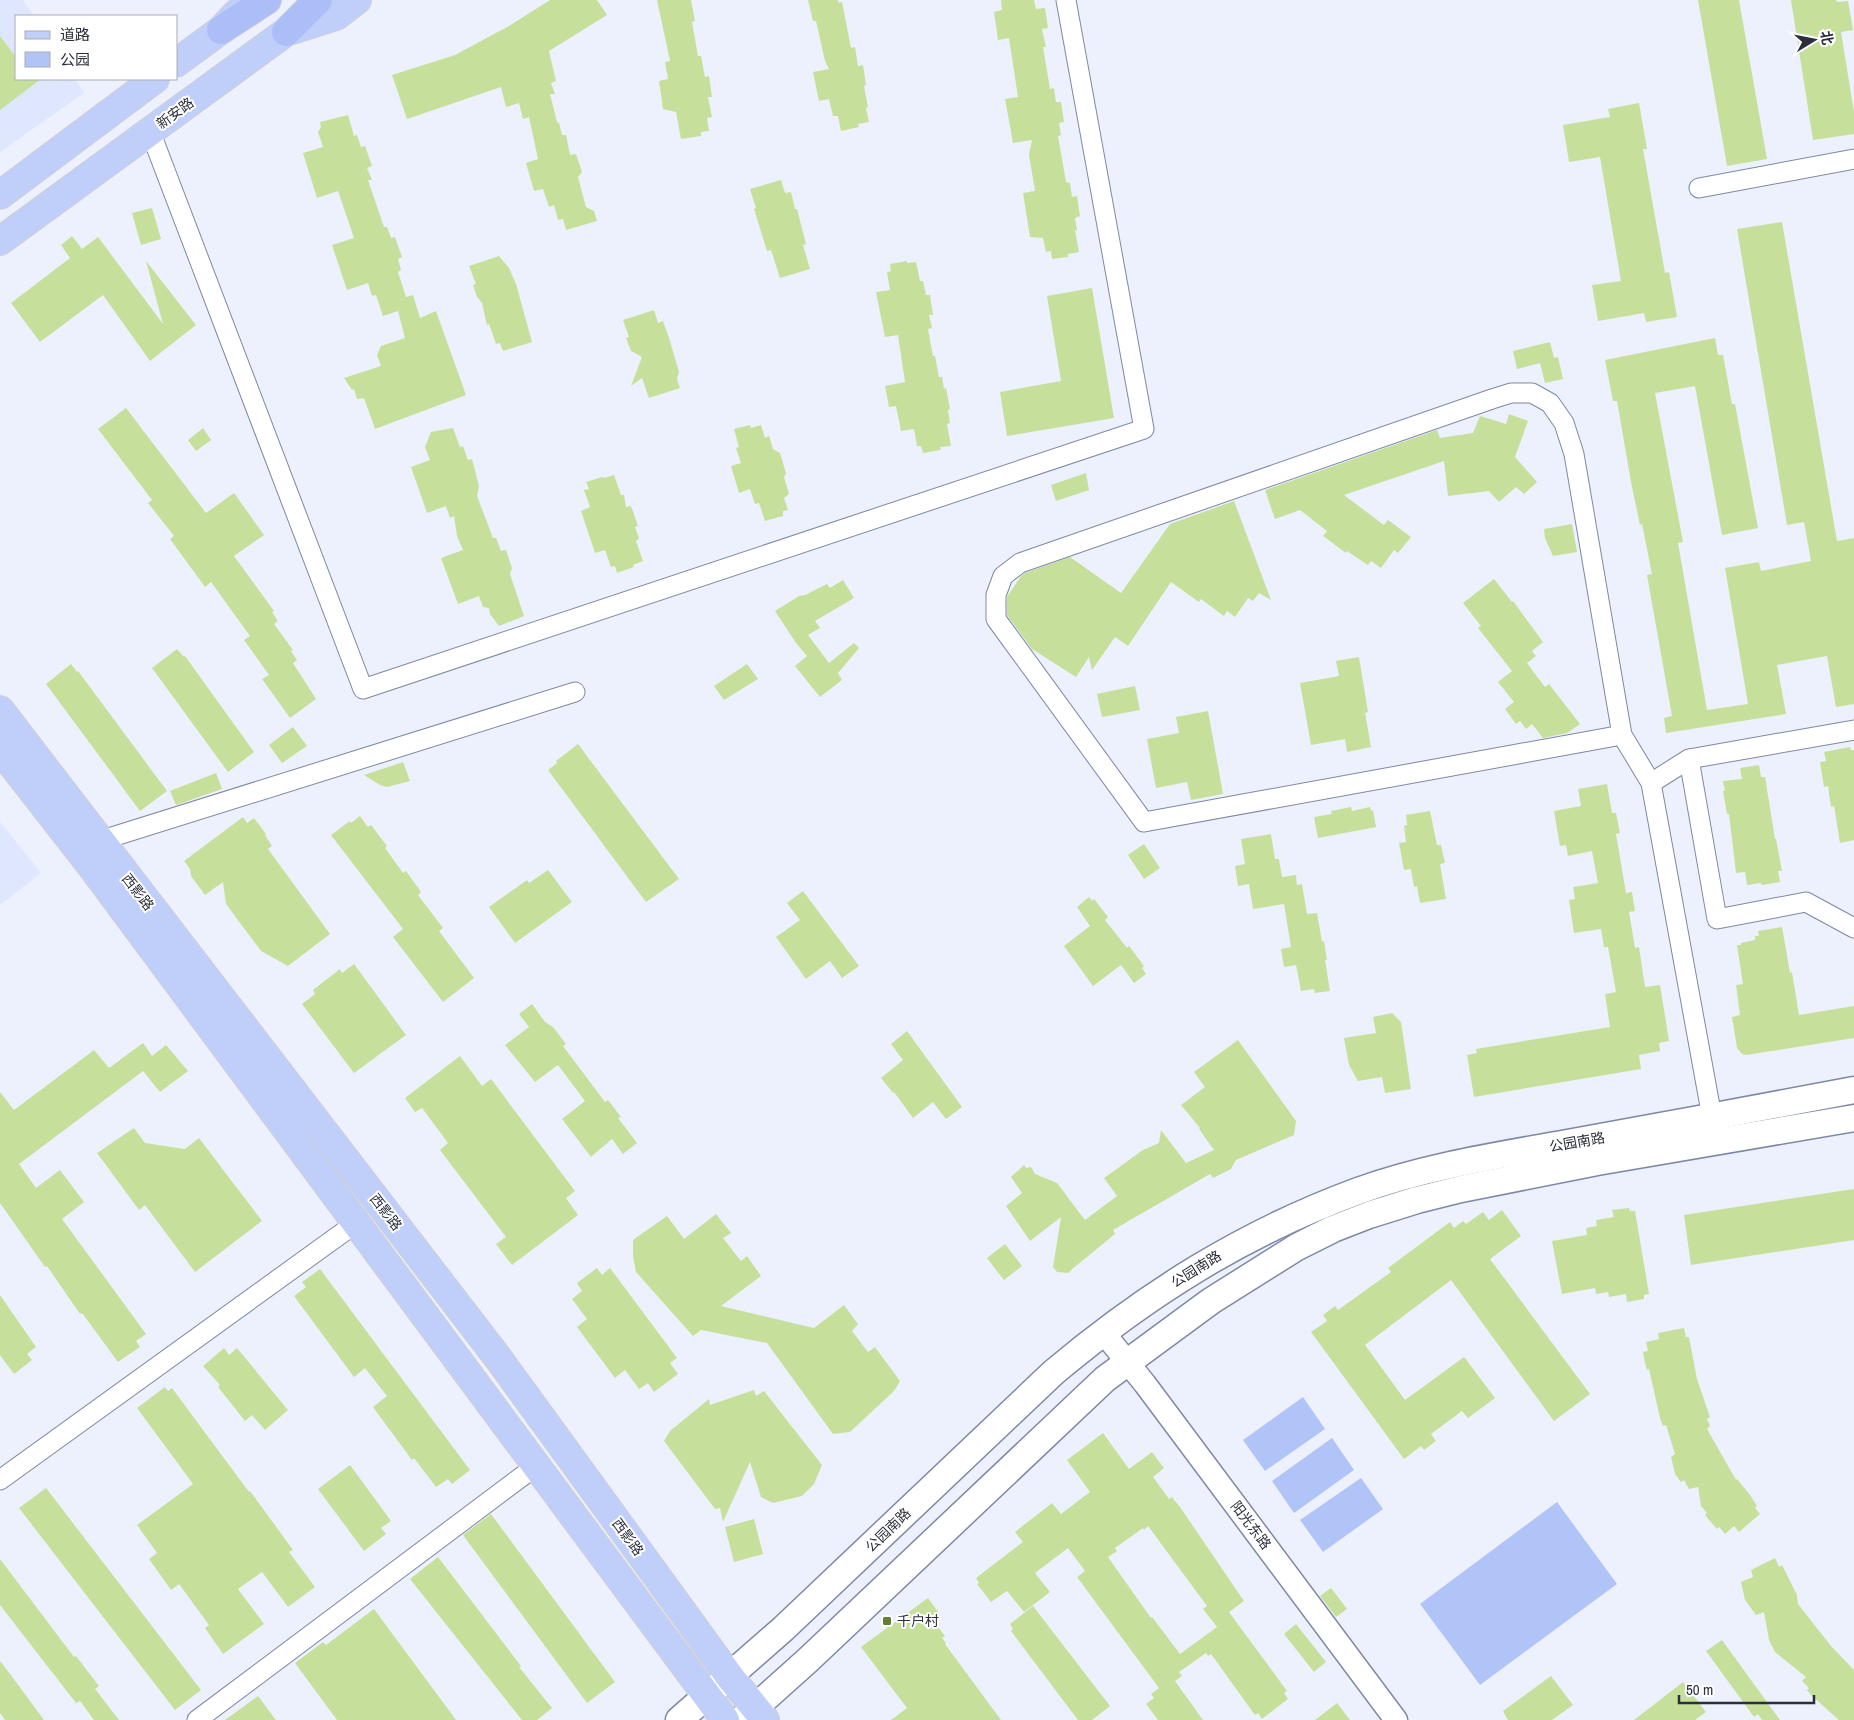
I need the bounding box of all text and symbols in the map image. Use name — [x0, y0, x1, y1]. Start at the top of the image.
legend — [15, 15, 178, 80]
north arrow — [1789, 15, 1839, 65]
text: 道路 — [60, 24, 90, 45]
text: 北 — [1817, 29, 1837, 46]
text: 公园 — [60, 49, 90, 70]
street label: 新安路 — [153, 93, 197, 133]
street label: 西影路 — [118, 870, 158, 914]
street label: 公园南路 — [1548, 1128, 1606, 1156]
street label: 西影路 — [366, 1190, 406, 1234]
street label: 公园南路 — [1167, 1247, 1225, 1291]
street label: 阳光东路 — [1227, 1497, 1275, 1553]
street label: 公园南路 — [862, 1504, 914, 1556]
street label: 西影路 — [608, 1515, 648, 1559]
place label: 千户村 — [897, 1612, 939, 1630]
marker: 千户村 — [881, 1615, 893, 1627]
scale bar — [1679, 1672, 1814, 1704]
text: 50 m — [1686, 1679, 1713, 1700]

